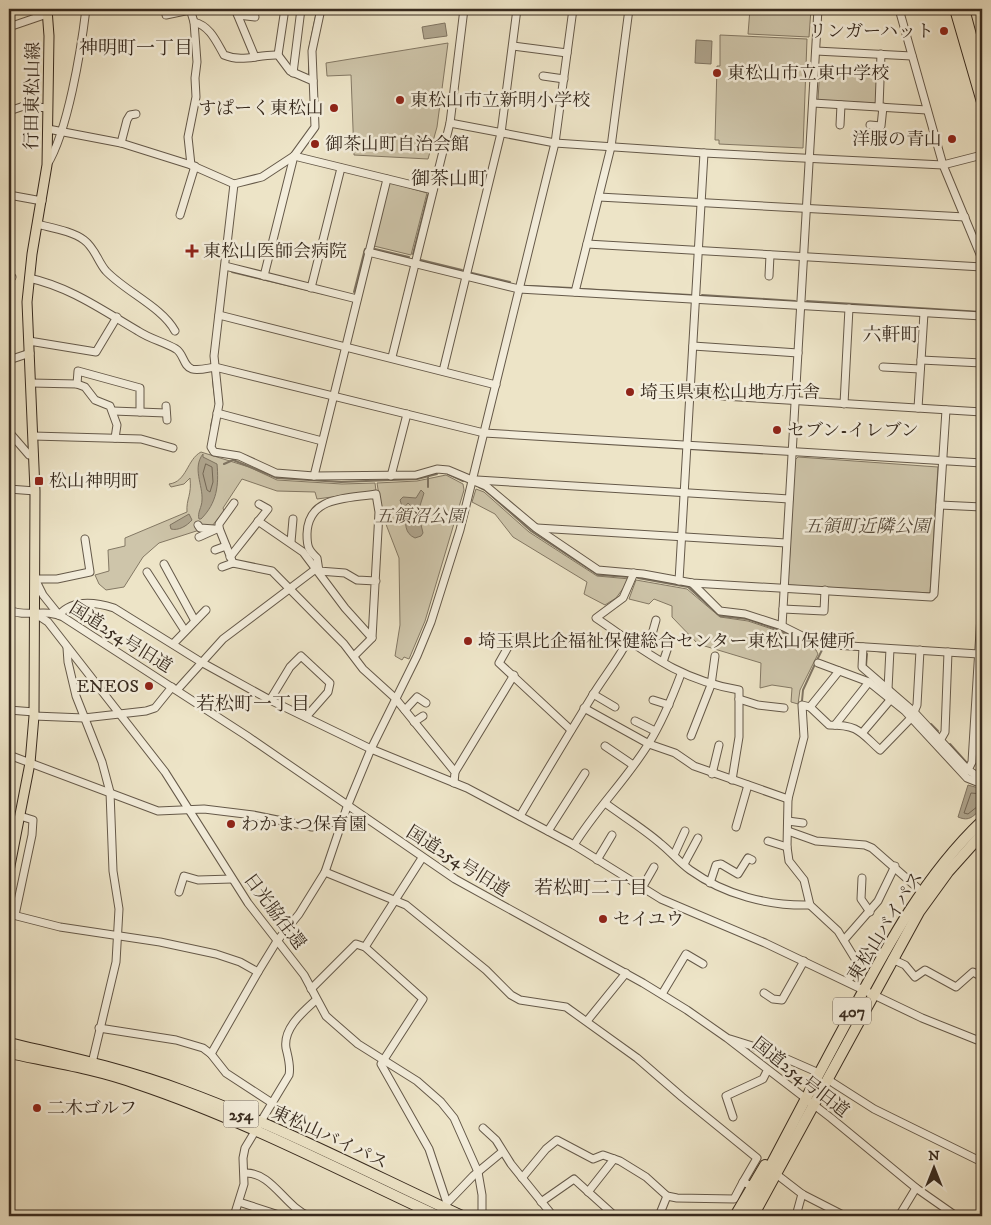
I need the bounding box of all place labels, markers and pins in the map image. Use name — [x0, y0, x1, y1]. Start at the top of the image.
place label: リンガーハット — [809, 21, 934, 43]
marker: リンガーハット — [938, 25, 950, 37]
place label: 東松山市立東中学校 — [727, 63, 889, 85]
marker: 東松山市立東中学校 — [711, 67, 723, 79]
place label: 東松山市立新明小学校 — [410, 90, 590, 112]
marker: 東松山市立新明小学校 — [394, 94, 406, 106]
place label: すぱーく東松山 — [198, 98, 324, 120]
marker: すぱーく東松山 — [328, 102, 340, 114]
place label: 洋服の青山 — [852, 129, 942, 151]
marker: 洋服の青山 — [946, 133, 958, 145]
place label: 御茶山町自治会館 — [325, 134, 469, 156]
marker: 御茶山町自治会館 — [309, 138, 321, 150]
place label: 東松山医師会病院 — [203, 241, 347, 263]
marker: 東松山医師会病院 — [185, 244, 199, 258]
place label: 埼玉県東松山地方庁舎 — [640, 382, 820, 404]
marker: 埼玉県東松山地方庁舎 — [624, 386, 636, 398]
place label: セブン-イレブン — [787, 420, 919, 442]
marker: セブン-イレブン — [771, 424, 783, 436]
place label: 松山神明町 — [49, 471, 139, 493]
marker: 松山神明町 — [33, 475, 45, 487]
place label: 埼玉県比企福祉保健総合センター東松山保健所 — [478, 631, 855, 653]
marker: 埼玉県比企福祉保健総合センター東松山保健所 — [462, 635, 474, 647]
place label: ENEOS — [77, 676, 139, 698]
marker: ENEOS — [143, 680, 155, 692]
place label: わかまつ保育園 — [241, 814, 367, 836]
marker: わかまつ保育園 — [225, 818, 237, 830]
place label: セイユウ — [613, 909, 684, 931]
marker: セイユウ — [597, 913, 609, 925]
place label: 二木ゴルフ — [47, 1098, 137, 1120]
marker: 二木ゴルフ — [31, 1102, 43, 1114]

